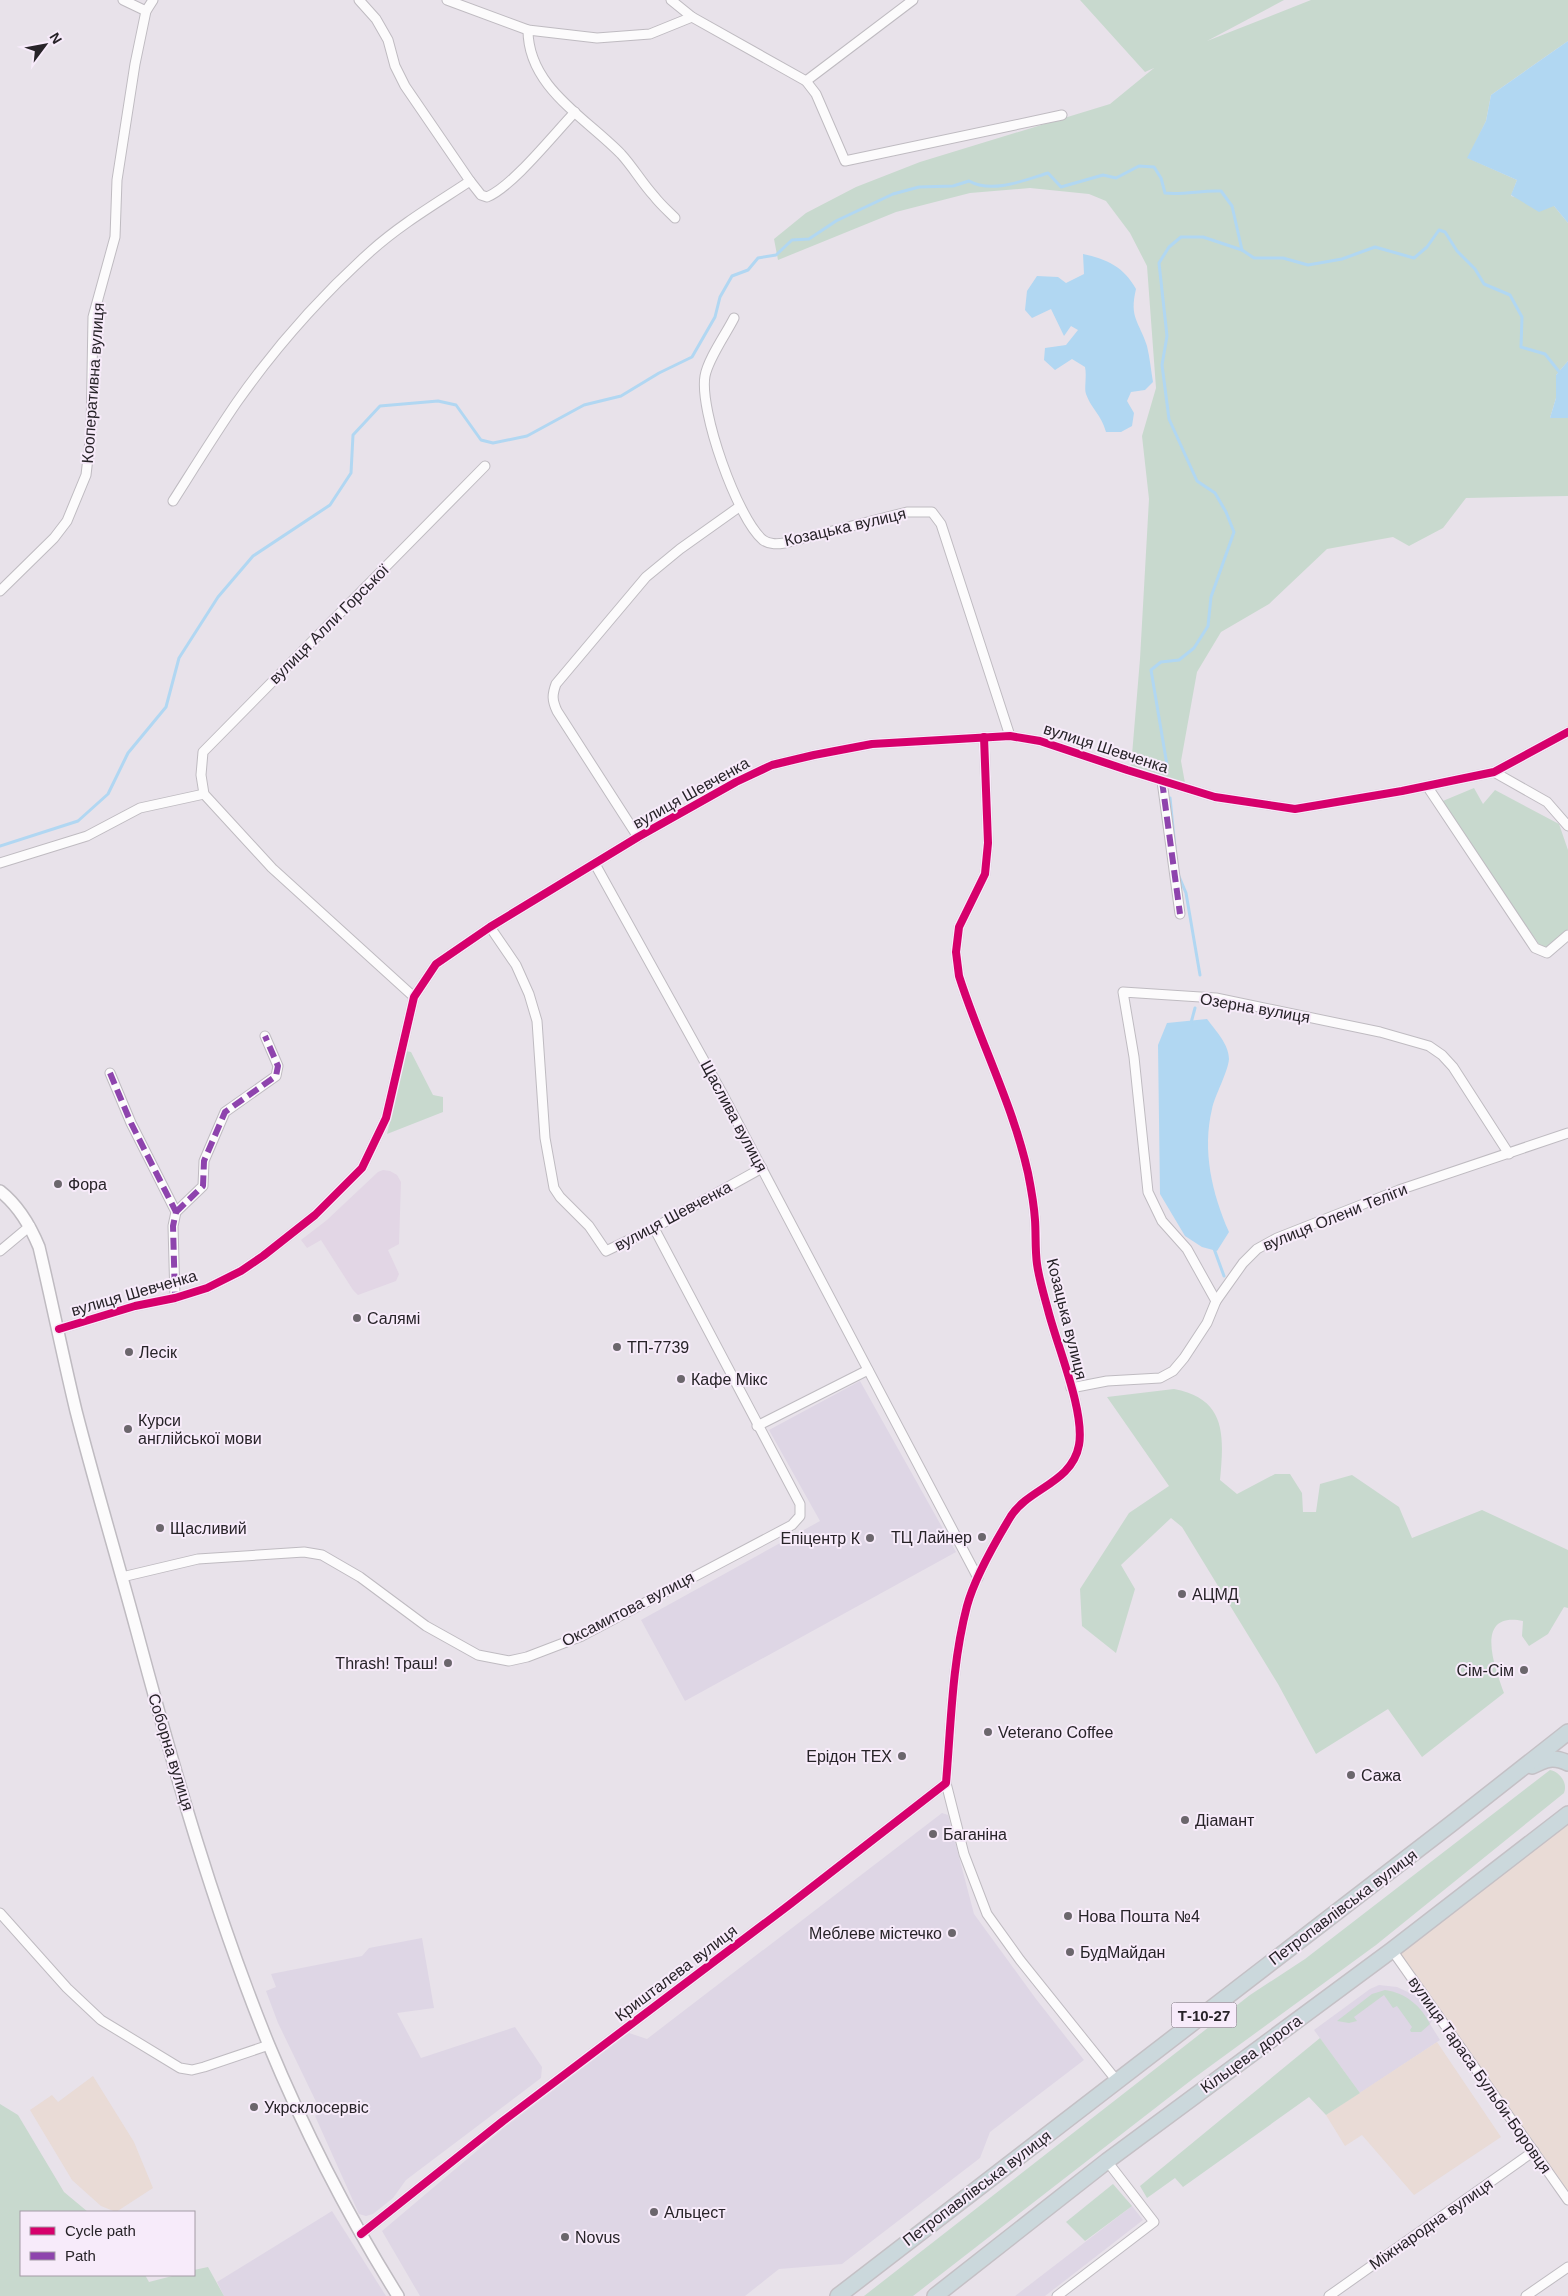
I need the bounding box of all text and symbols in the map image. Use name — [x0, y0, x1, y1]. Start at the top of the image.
north arrow — [20, 20, 70, 70]
text: N — [47, 30, 65, 47]
street label: Кооперативна вулиця — [79, 302, 107, 464]
street label: Козацька вулиця — [782, 505, 908, 549]
street label: вулиця Алли Горської — [266, 561, 392, 687]
street label: вулиця Шевченка — [1042, 720, 1171, 776]
street label: вулиця Шевченка — [630, 754, 752, 832]
street label: Озерна вулиця — [1199, 990, 1311, 1026]
street label: Щаслива вулиця — [697, 1057, 771, 1175]
place label: Фора — [68, 1176, 107, 1193]
marker: Фора — [52, 1178, 64, 1190]
street label: вулиця Шевченка — [612, 1178, 734, 1254]
street label: вулиця Олени Теліги — [1260, 1180, 1410, 1254]
street label: Козацька вулиця — [1044, 1257, 1090, 1381]
street label: вулиця Шевченка — [69, 1267, 199, 1319]
place label: Салямі — [367, 1310, 420, 1327]
marker: Салямі — [351, 1312, 363, 1324]
place label: ТП-7739 — [627, 1339, 689, 1356]
marker: ТП-7739 — [611, 1341, 623, 1353]
place label: Лесік — [139, 1344, 178, 1361]
marker: Лесік — [123, 1346, 135, 1358]
place label: Кафе Мікс — [691, 1371, 768, 1388]
marker: Кафе Мікс — [675, 1373, 687, 1385]
place label: Курси англійської мови — [138, 1412, 262, 1447]
marker: Курси англійської мови — [122, 1423, 134, 1435]
place label: Щасливий — [170, 1520, 247, 1537]
marker: Щасливий — [154, 1522, 166, 1534]
place label: ТЦ Лайнер — [891, 1529, 972, 1546]
place label: Епіцентр К — [780, 1530, 861, 1547]
marker: ТЦ Лайнер — [976, 1531, 988, 1543]
marker: Епіцентр К — [864, 1532, 876, 1544]
street label: Оксамитова вулиця — [559, 1568, 697, 1650]
place label: АЦМД — [1192, 1586, 1239, 1603]
marker: АЦМД — [1176, 1588, 1188, 1600]
place label: Thrash! Траш! — [335, 1655, 438, 1672]
marker: Thrash! Траш! — [442, 1657, 454, 1669]
place label: Сім-Сім — [1456, 1662, 1514, 1679]
marker: Сім-Сім — [1518, 1664, 1530, 1676]
street label: Соборна вулиця — [145, 1691, 197, 1813]
place label: Veterano Coffee — [998, 1724, 1113, 1741]
marker: Veterano Coffee — [982, 1726, 994, 1738]
place label: Ерідон ТЕХ — [806, 1748, 892, 1765]
marker: Ерідон ТЕХ — [896, 1750, 908, 1762]
place label: Сажа — [1361, 1767, 1401, 1784]
marker: Сажа — [1345, 1769, 1357, 1781]
place label: Діамант — [1195, 1812, 1255, 1829]
marker: Діамант — [1179, 1814, 1191, 1826]
place label: Баганіна — [943, 1826, 1007, 1843]
marker: Баганіна — [927, 1828, 939, 1840]
street label: Петропавлівська вулиця — [1266, 1846, 1420, 1968]
place label: Нова Пошта №4 — [1078, 1908, 1200, 1925]
marker: Нова Пошта №4 — [1062, 1910, 1074, 1922]
street label: Кришталева вулиця — [612, 1922, 740, 2024]
place label: Меблеве містечко — [809, 1925, 942, 1942]
marker: Меблеве містечко — [946, 1927, 958, 1939]
place label: БудМайдан — [1080, 1944, 1165, 1961]
marker: БудМайдан — [1064, 1946, 1076, 1958]
street label: вулиця Тараса Бульби-Боровця — [1405, 1974, 1555, 2176]
road number: Т-10-27 — [1172, 2002, 1236, 2028]
street label: Кільцева дорога — [1197, 2012, 1305, 2096]
place label: Укрсклосервіс — [264, 2099, 369, 2116]
marker: Укрсклосервіс — [248, 2101, 260, 2113]
street label: Петропавлівська вулиця — [900, 2127, 1054, 2249]
street label: Міжнародна вулиця — [1366, 2175, 1496, 2273]
place label: Альцест — [664, 2204, 726, 2221]
marker: Альцест — [648, 2206, 660, 2218]
legend — [20, 2211, 195, 2276]
text: Cycle path — [65, 2222, 136, 2239]
place label: Novus — [575, 2229, 620, 2246]
marker: Novus — [559, 2231, 571, 2243]
text: Path — [65, 2247, 96, 2264]

